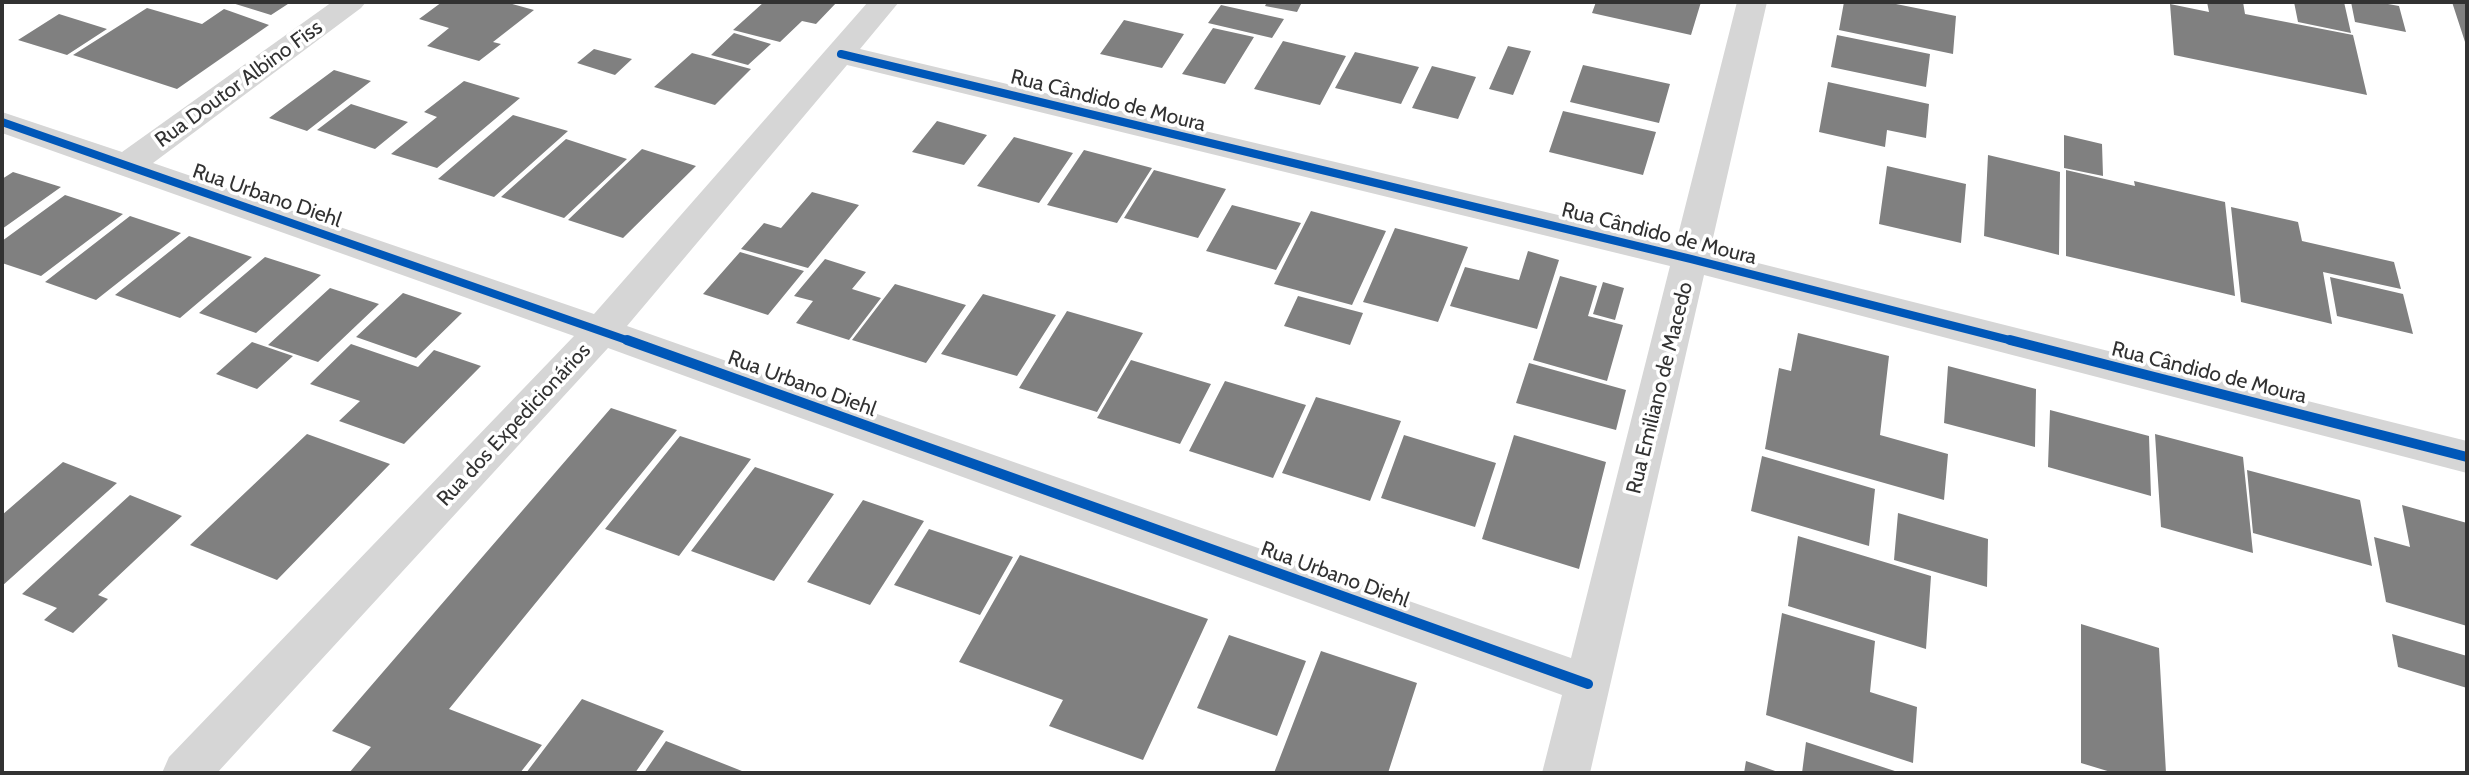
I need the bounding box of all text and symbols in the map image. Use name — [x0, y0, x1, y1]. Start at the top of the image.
street label: Rua Doutor Albino Fiss — [151, 15, 327, 153]
street label: Rua Cândido de Moura — [1008, 65, 1208, 137]
street label: Rua Urbano Diehl — [189, 159, 345, 233]
street label: Rua Cândido de Moura — [1559, 198, 1759, 270]
street label: Rua Emiliano de Macedo — [1621, 279, 1699, 497]
street label: Rua Cândido de Moura — [2109, 337, 2309, 409]
street label: Rua dos Expedicionários — [432, 338, 596, 512]
street label: Rua Urbano Diehl — [724, 345, 880, 423]
street label: Rua Urbano Diehl — [1257, 536, 1413, 614]

